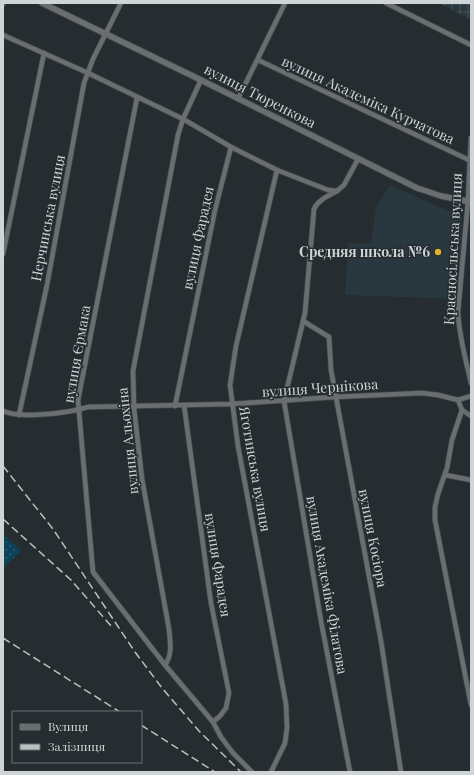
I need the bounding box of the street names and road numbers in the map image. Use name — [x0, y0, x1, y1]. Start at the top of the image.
street label: вулиця Академіка Курчатова — [279, 51, 458, 148]
street label: вулиця Тюренкова — [201, 59, 319, 132]
street label: Нерчинська вулиця — [26, 152, 69, 283]
street label: Красносільська вулиця — [439, 172, 466, 325]
street label: вулиця Фарадея — [177, 184, 218, 291]
street label: вулиця Єрмака — [59, 303, 94, 404]
street label: вулиця Чернікова — [261, 374, 379, 401]
street label: вулиця Альохіна — [112, 387, 143, 495]
street label: Яготинська вулиця — [235, 404, 276, 533]
street label: вулиця Косіора — [355, 487, 392, 589]
street label: вулиця Академіка Філатова — [302, 494, 353, 676]
street label: вулиця Фарадея — [201, 511, 236, 619]

